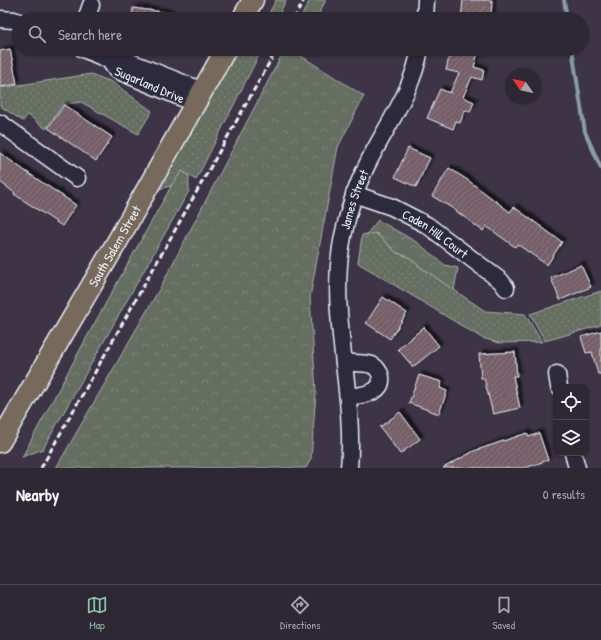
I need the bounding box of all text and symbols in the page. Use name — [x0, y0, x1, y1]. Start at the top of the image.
search box — [12, 12, 589, 56]
icon: search — [26, 23, 48, 45]
text: Search here — [58, 24, 122, 45]
street label: Sugarland Drive — [112, 62, 188, 107]
north arrow — [505, 68, 541, 104]
street label: James Street — [336, 166, 373, 231]
street label: South Salem Street — [84, 201, 145, 290]
street label: Caden Hill Court — [399, 205, 472, 262]
map controls — [553, 384, 589, 456]
button: locate — [553, 384, 589, 420]
button: layers — [553, 420, 589, 456]
text: Nearby — [16, 483, 59, 506]
text: 0 results — [543, 485, 585, 503]
tab: Map — [86, 594, 108, 632]
tab: Directions — [280, 594, 321, 632]
tab: Saved — [493, 594, 515, 632]

